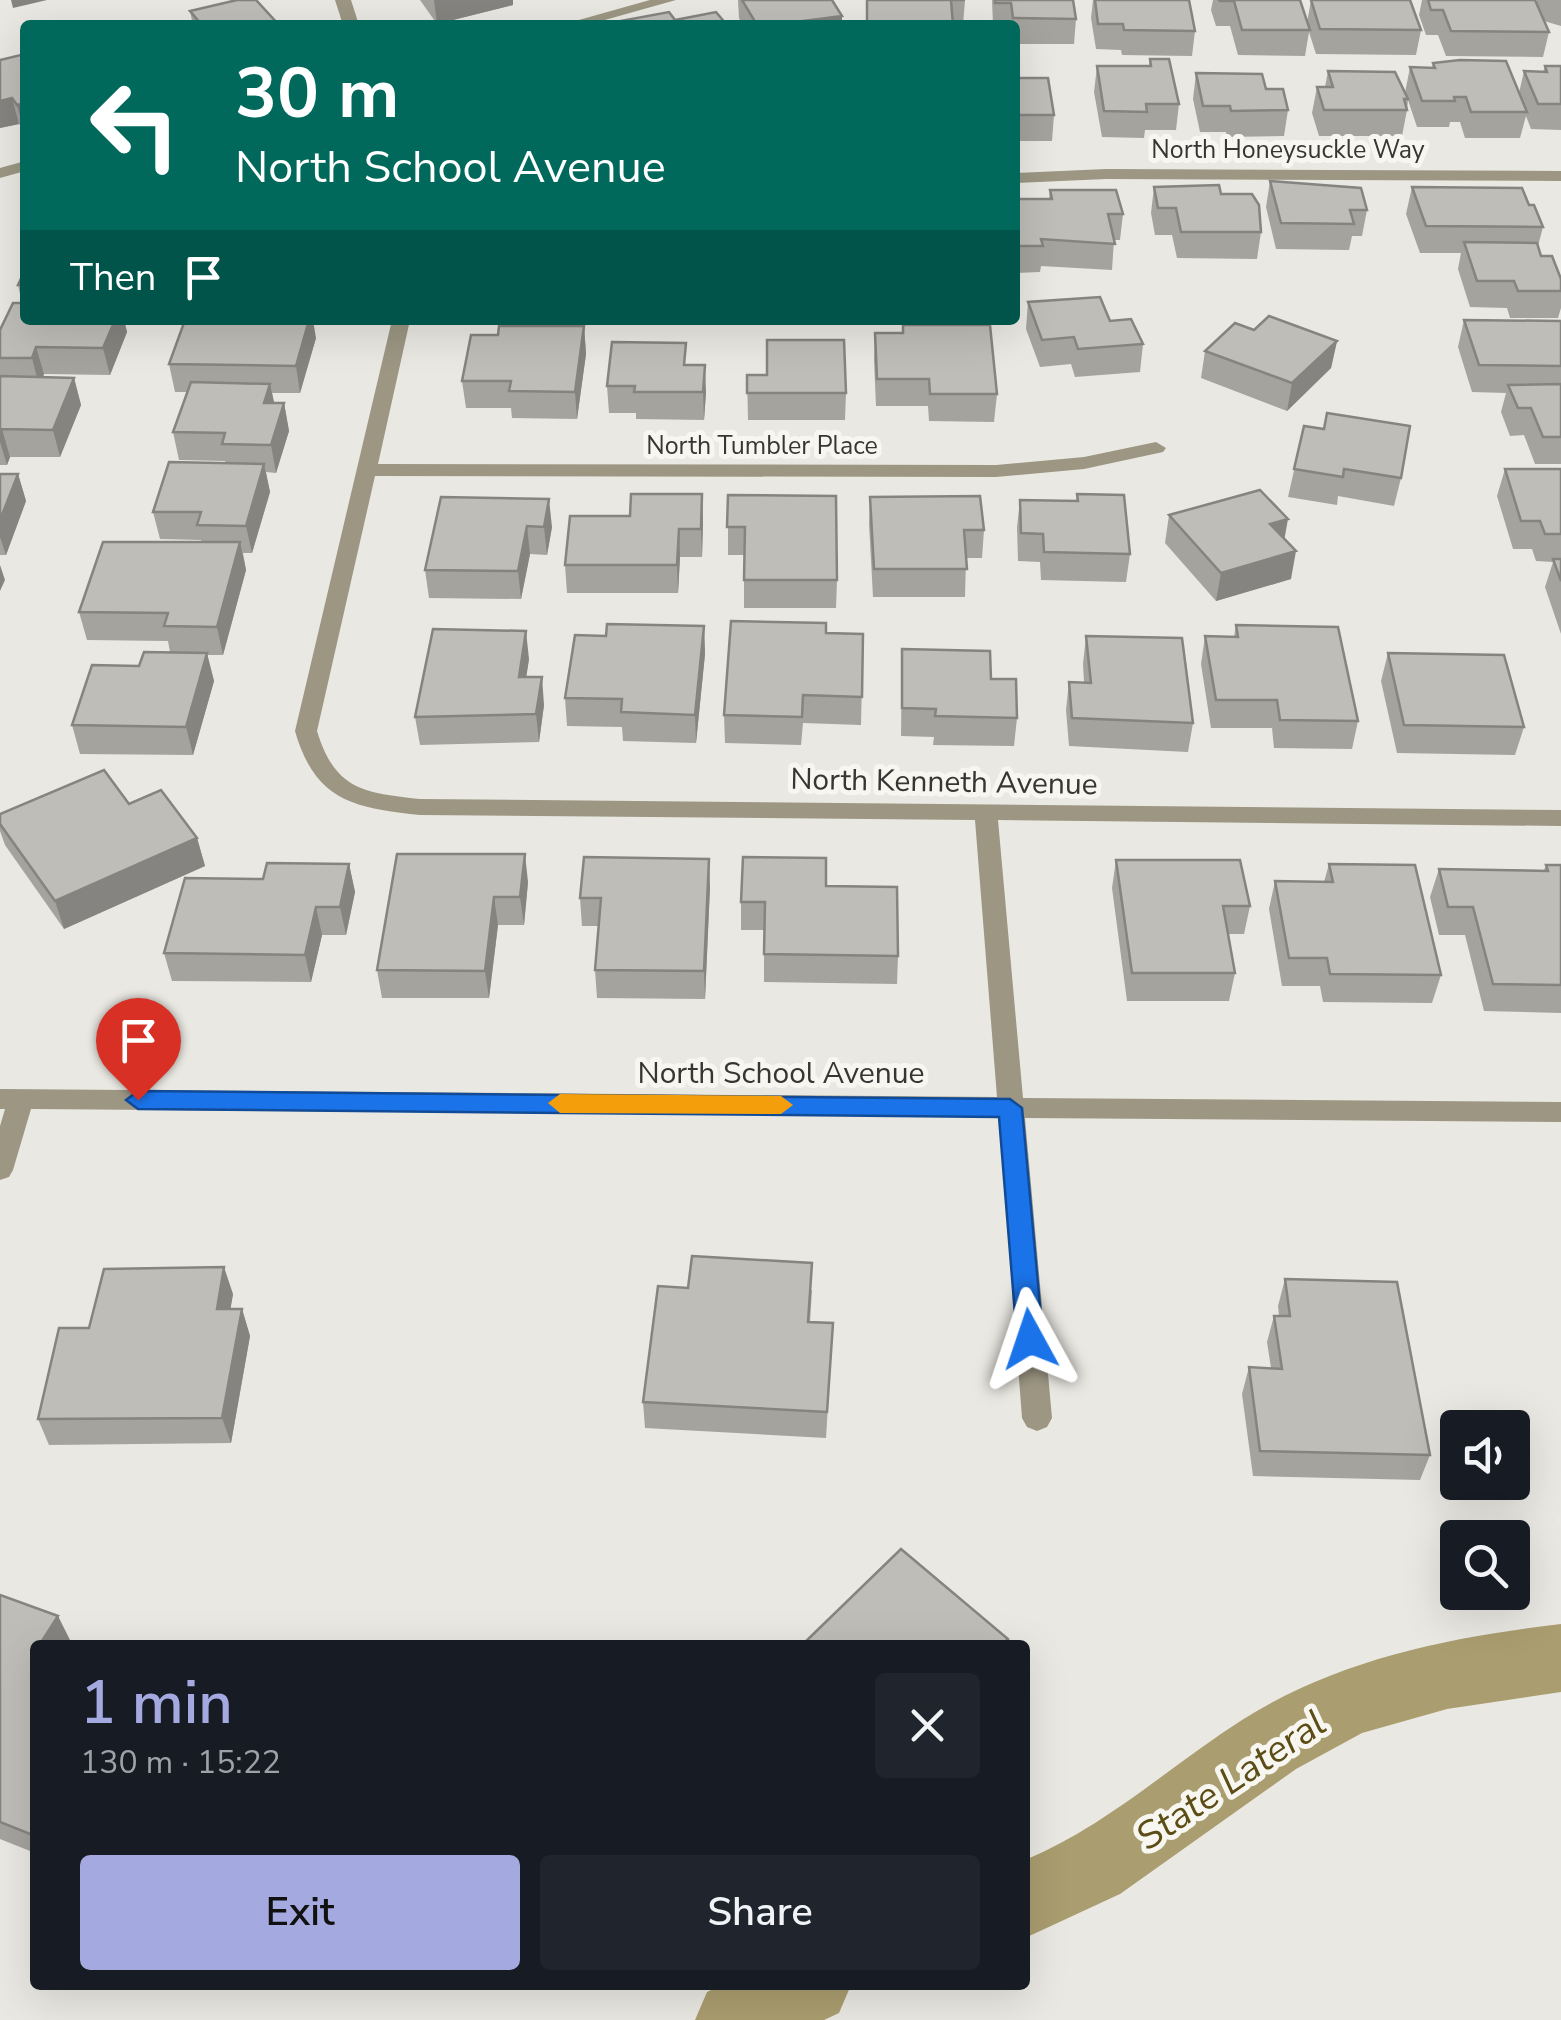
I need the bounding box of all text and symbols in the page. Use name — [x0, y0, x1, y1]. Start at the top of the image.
text: 30 m — [235, 46, 399, 142]
icon: left — [70, 60, 200, 190]
street label: North Honeysuckle Way — [1151, 133, 1425, 167]
text: North School Avenue — [235, 137, 666, 198]
icon: arrive — [176, 250, 231, 305]
text: Then — [70, 252, 156, 303]
street label: North Tumbler Place — [646, 429, 878, 463]
street label: North Kenneth Avenue — [790, 759, 1098, 805]
pin — [96, 998, 181, 1101]
icon: arrive — [111, 1013, 166, 1068]
street label: North School Avenue — [637, 1053, 925, 1094]
position arrow — [978, 1287, 1082, 1391]
map controls — [1440, 1410, 1530, 1610]
button: sound — [1440, 1410, 1530, 1500]
button: search — [1440, 1520, 1530, 1610]
text: 1 min — [80, 1662, 233, 1744]
button: close — [875, 1673, 980, 1778]
water label: State Lateral — [1126, 1698, 1336, 1862]
text: 130 m · 15:22 — [80, 1741, 281, 1784]
button: Exit — [80, 1855, 520, 1970]
button: Share — [540, 1855, 980, 1970]

